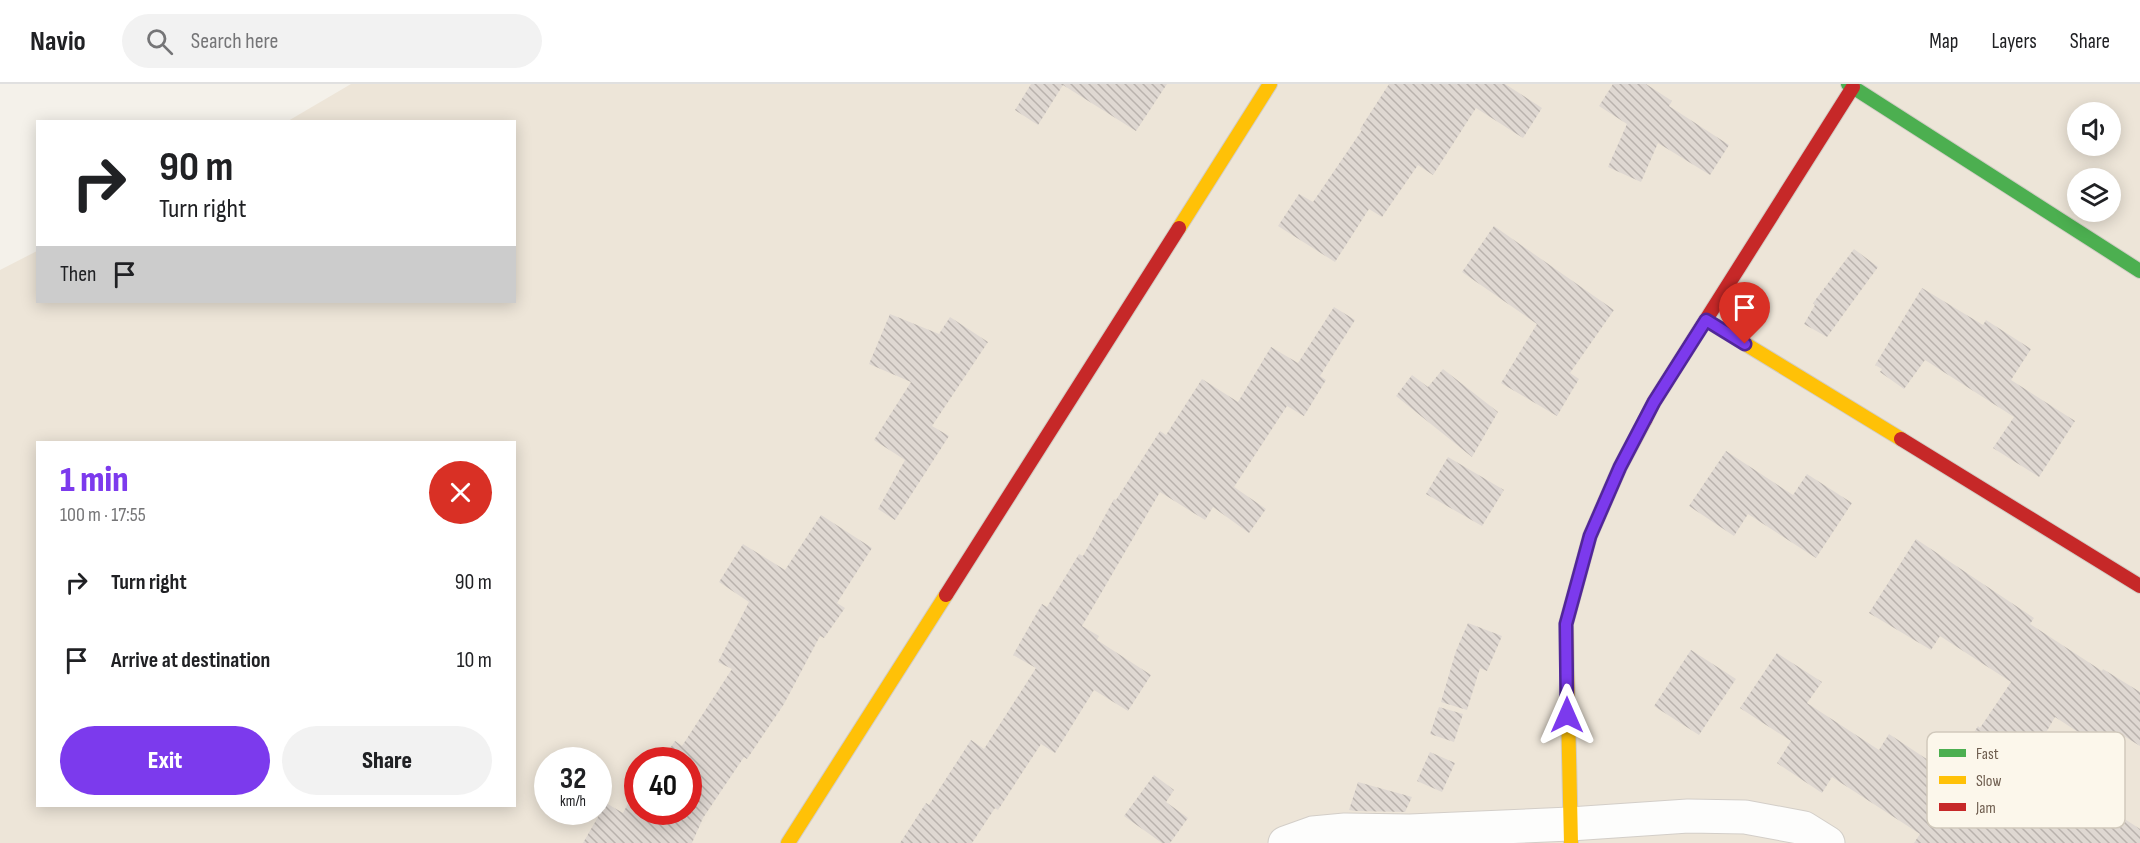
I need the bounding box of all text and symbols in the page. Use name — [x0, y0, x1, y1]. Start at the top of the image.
search box — [122, 14, 542, 68]
text: Navio — [30, 25, 86, 58]
icon: search — [143, 25, 176, 58]
text: Search here — [191, 28, 278, 55]
text: Map — [1929, 29, 1958, 54]
text: Layers — [1991, 29, 2037, 54]
text: Share — [2070, 29, 2110, 54]
map controls — [2067, 102, 2121, 222]
button: sound — [2067, 102, 2121, 156]
text: 90 m — [159, 142, 233, 193]
icon: right — [60, 144, 138, 222]
button: layers — [2067, 168, 2121, 222]
text: Turn right — [159, 193, 246, 225]
icon: arrive — [108, 258, 141, 291]
text: Then — [60, 261, 96, 288]
pin — [1719, 282, 1770, 344]
icon: arrive — [1728, 291, 1761, 324]
text: 1 min — [60, 459, 128, 502]
button: close — [429, 461, 492, 524]
text: 100 m · 17:55 — [60, 503, 146, 527]
icon: right — [60, 566, 93, 599]
text: Turn right — [111, 569, 187, 596]
text: 90 m — [455, 569, 492, 596]
icon: arrive — [60, 644, 93, 677]
text: Arrive at destination — [111, 647, 270, 674]
text: 10 m — [457, 647, 492, 674]
position arrow — [1535, 683, 1599, 747]
button: Exit — [60, 726, 270, 795]
button: Share — [282, 726, 492, 795]
legend — [1927, 732, 2125, 828]
text: Fast — [1976, 745, 1999, 764]
speed limit sign: 40 — [624, 747, 702, 825]
text: 32 — [560, 761, 586, 797]
text: Slow — [1976, 772, 2001, 791]
text: km/h — [560, 792, 586, 811]
text: Jam — [1975, 799, 1996, 818]

